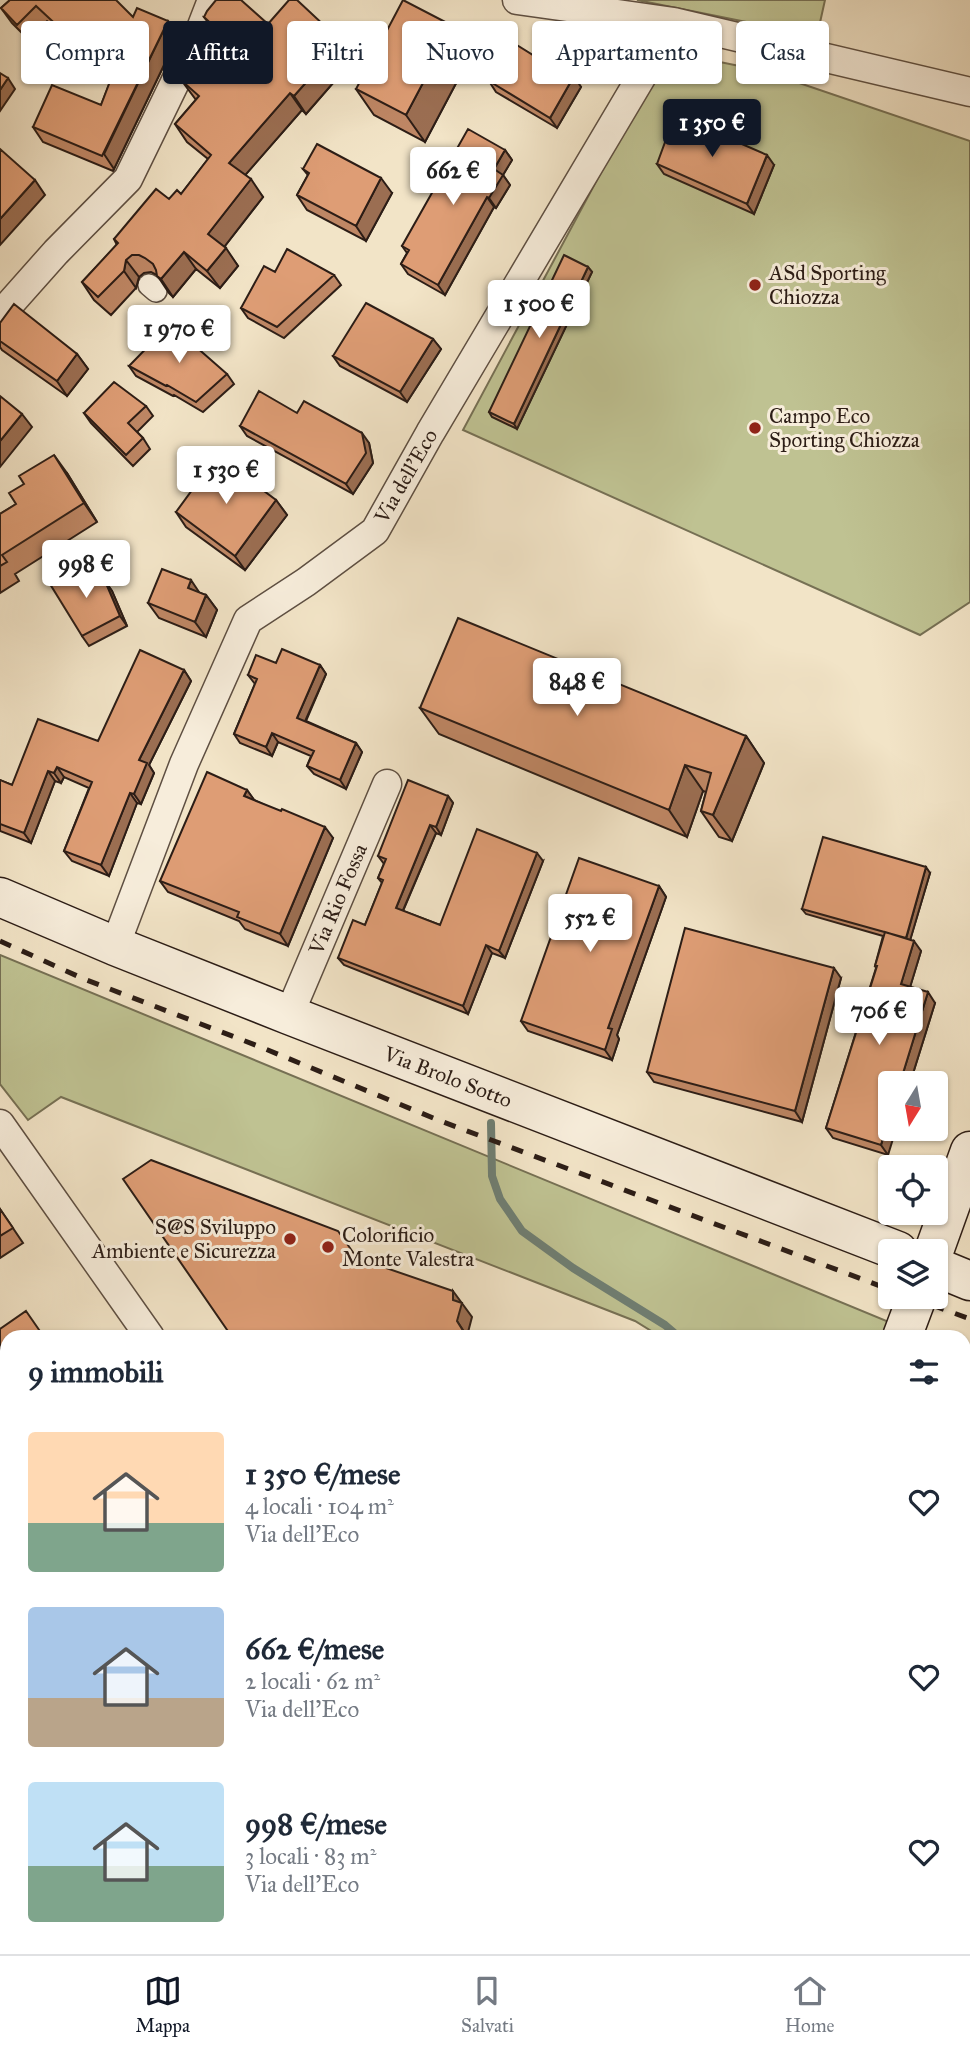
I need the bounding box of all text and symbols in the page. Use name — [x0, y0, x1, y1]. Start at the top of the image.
chip: Compra — [21, 21, 149, 84]
chip: Affitta — [163, 21, 273, 84]
chip: Filtri — [287, 21, 388, 84]
chip: Nuovo — [402, 21, 518, 84]
chip: Appartamento — [532, 21, 722, 84]
chip: Casa — [736, 21, 829, 84]
pin: 1 350 € — [647, 100, 777, 159]
text: 1 350 € — [679, 108, 745, 136]
pin: 662 € — [404, 148, 502, 207]
text: 662 € — [426, 156, 480, 184]
place label: ASd Sporting Chiozza — [768, 260, 886, 310]
marker: ASd Sporting Chiozza — [747, 277, 763, 293]
pin: 1 500 € — [474, 280, 604, 340]
text: 1 500 € — [504, 289, 574, 317]
pin: 1 970 € — [114, 306, 244, 365]
text: 1 970 € — [144, 314, 214, 342]
place label: Campo Eco Sporting Chiozza — [769, 403, 920, 453]
marker: Campo Eco Sporting Chiozza — [747, 420, 763, 436]
street label: Via dell'Eco — [368, 424, 443, 529]
pin: 1 530 € — [161, 447, 291, 506]
text: 1 530 € — [193, 455, 259, 483]
pin: 998 € — [37, 540, 135, 600]
text: 998 € — [58, 549, 114, 577]
pin: 848 € — [528, 658, 626, 718]
text: 848 € — [549, 667, 605, 695]
street label: Via Rio Fossa — [303, 840, 373, 959]
pin: 552 € — [541, 894, 639, 954]
text: 552 € — [564, 903, 616, 931]
pin: 706 € — [830, 988, 928, 1047]
text: 706 € — [851, 996, 907, 1024]
street label: Via Brolo Sotto — [379, 1040, 516, 1113]
north arrow — [878, 1071, 948, 1141]
map controls — [878, 1071, 948, 1309]
button: locate — [878, 1155, 948, 1225]
place label: S@S Sviluppo Ambiente e Sicurezza — [91, 1214, 276, 1264]
place label: Colorificio Monte Valestra — [342, 1222, 474, 1272]
marker: S@S Sviluppo Ambiente e Sicurezza — [282, 1231, 298, 1247]
marker: Colorificio Monte Valestra — [320, 1239, 336, 1255]
button: layers — [878, 1239, 948, 1309]
icon: filters — [905, 1353, 943, 1391]
text: 9 immobili — [28, 1354, 164, 1390]
text: 1 350 €/mese — [245, 1456, 400, 1492]
icon: home — [84, 1460, 168, 1544]
icon: heart — [905, 1483, 943, 1521]
text: 4 locali · 104 m² — [245, 1492, 394, 1520]
text: Via dell'Eco — [245, 1520, 359, 1548]
text: 662 €/mese — [245, 1631, 384, 1667]
icon: home — [84, 1635, 168, 1719]
icon: heart — [905, 1658, 943, 1696]
text: 2 locali · 62 m² — [245, 1667, 380, 1695]
text: Via dell'Eco — [245, 1695, 359, 1723]
text: 998 €/mese — [245, 1806, 387, 1842]
icon: home — [84, 1810, 168, 1894]
icon: heart — [905, 1833, 943, 1871]
text: 3 locali · 83 m² — [245, 1842, 376, 1870]
text: Via dell'Eco — [245, 1870, 359, 1898]
tab: Mappa — [135, 1972, 190, 2037]
tab: Salvati — [461, 1972, 514, 2037]
tab: Home — [785, 1972, 835, 2037]

